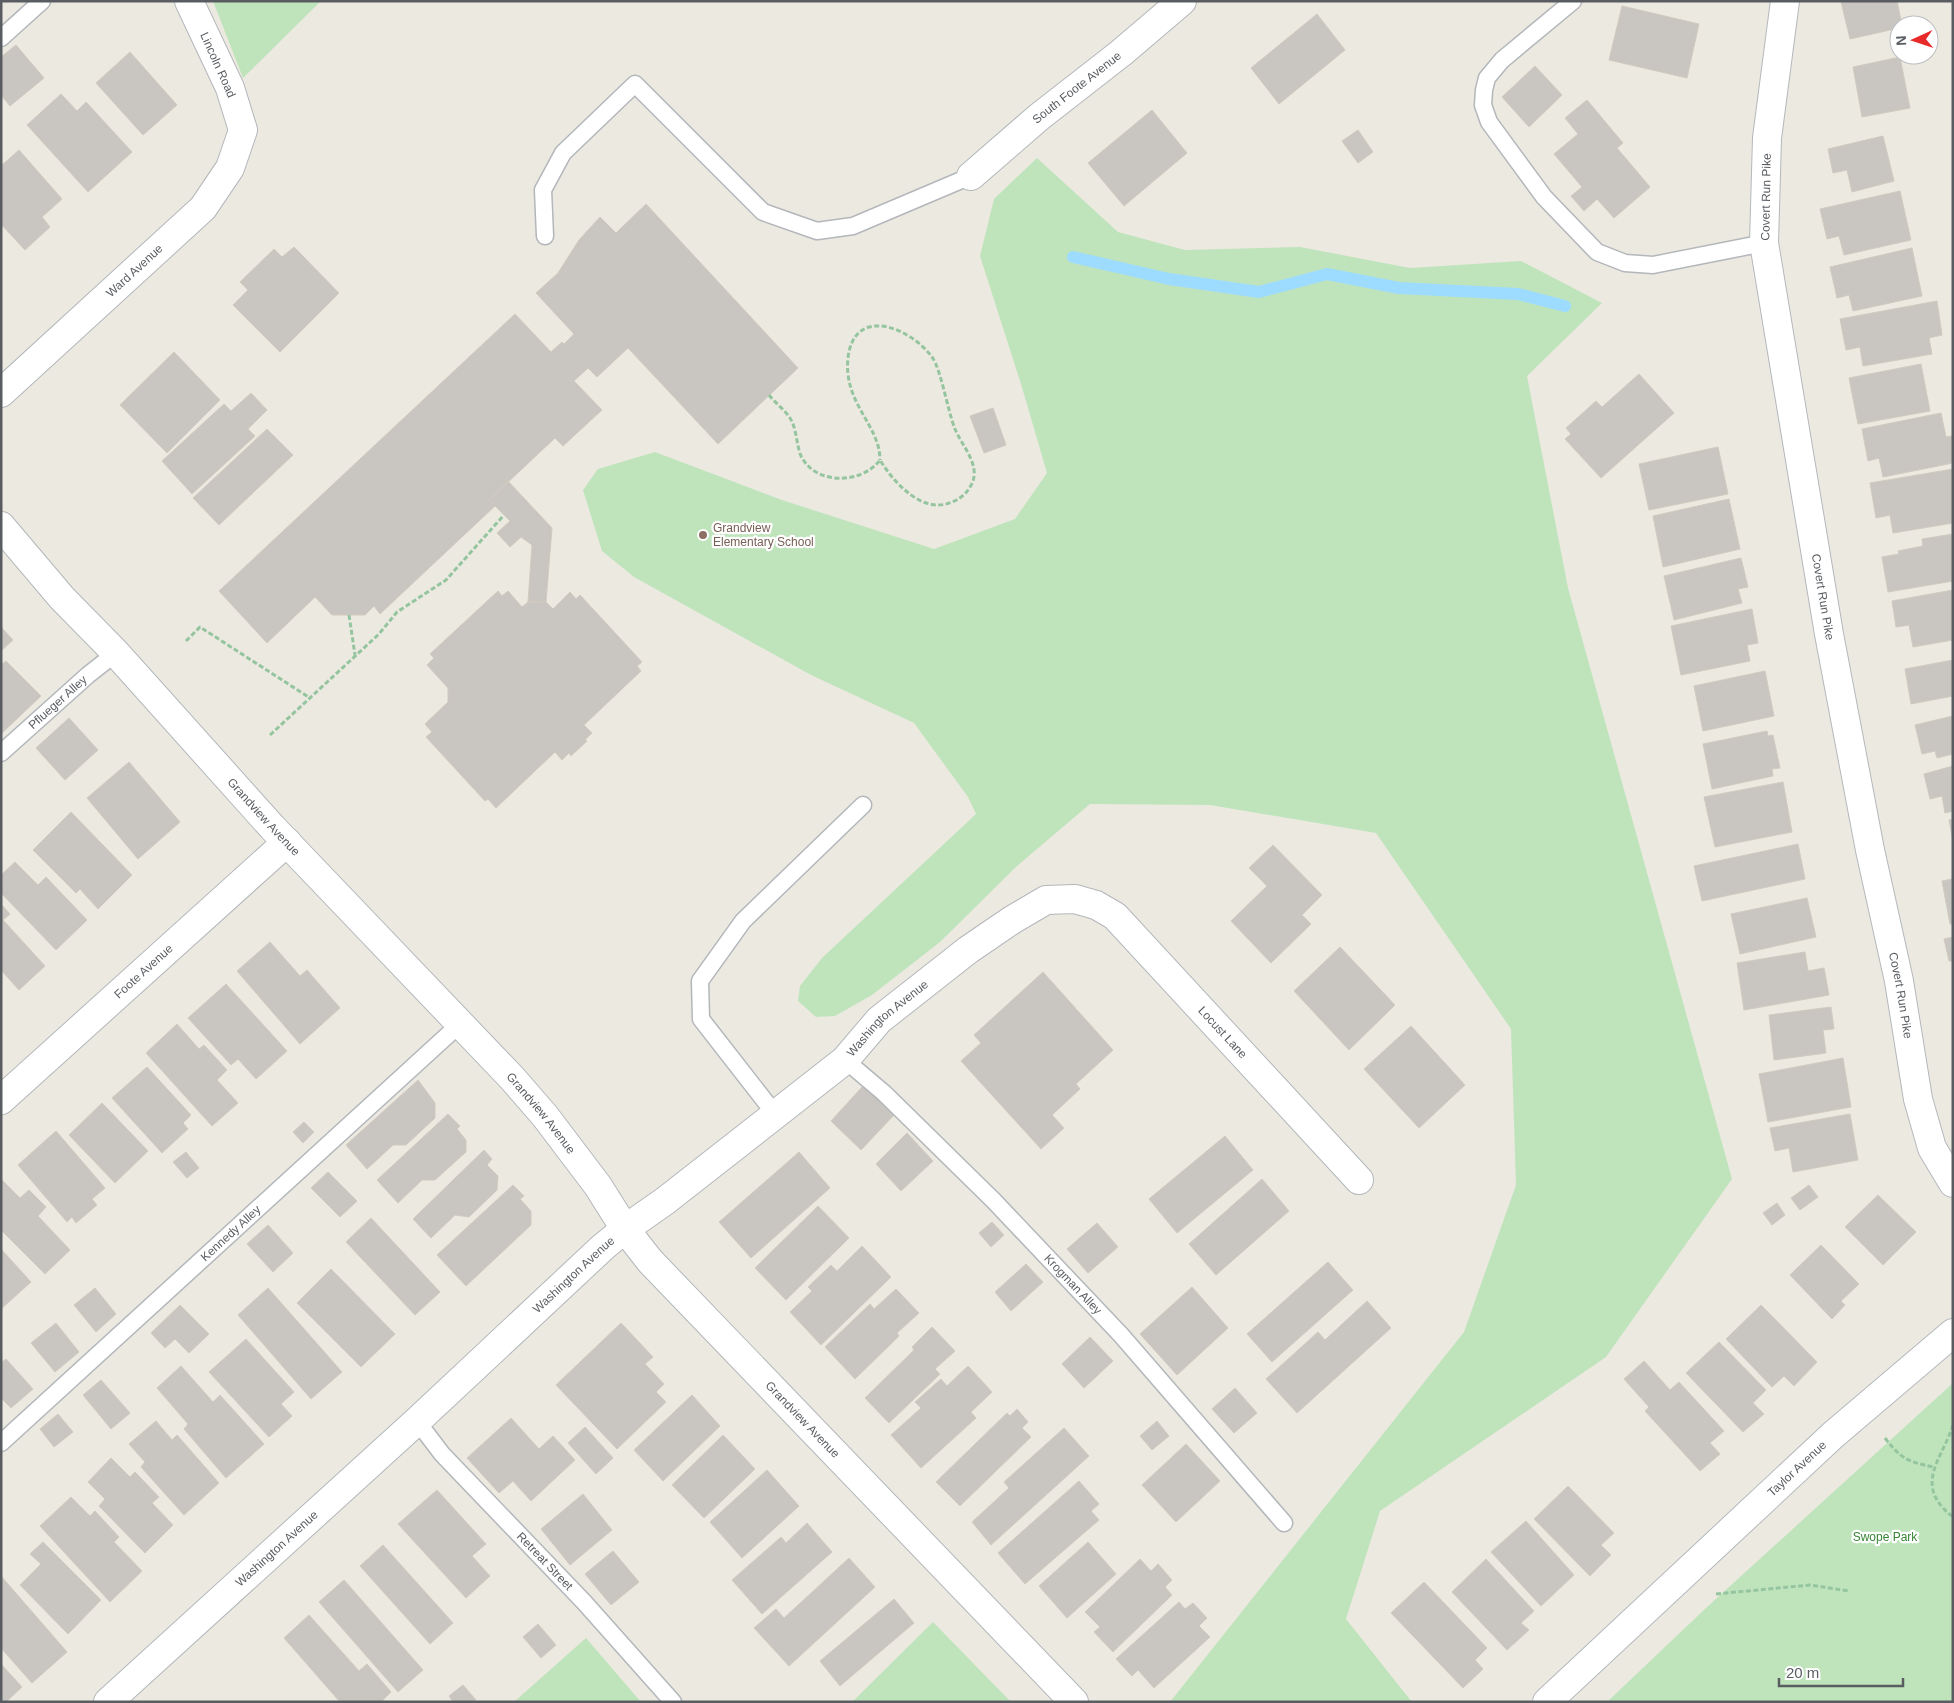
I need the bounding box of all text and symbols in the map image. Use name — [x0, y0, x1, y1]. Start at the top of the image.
north arrow — [1889, 15, 1939, 65]
street label: Lincoln Road — [197, 30, 239, 100]
text: N — [1893, 35, 1909, 46]
street label: South Foote Avenue — [1030, 48, 1124, 126]
street label: Covert Run Pike — [1758, 153, 1774, 241]
street label: Ward Avenue — [103, 241, 166, 300]
place label: Grandview Elementary School — [713, 521, 814, 549]
marker: Grandview Elementary School — [697, 529, 709, 541]
street label: Covert Run Pike — [1809, 553, 1837, 642]
street label: Pflueger Alley — [26, 673, 90, 732]
street label: Grandview Avenue — [224, 775, 303, 859]
street label: Foote Avenue — [111, 941, 176, 1001]
street label: Covert Run Pike — [1886, 951, 1915, 1040]
street label: Washington Avenue — [844, 977, 931, 1059]
street label: Locust Lane — [1195, 1004, 1250, 1061]
street label: Grandview Avenue — [504, 1070, 578, 1157]
street label: Kennedy Alley — [198, 1202, 264, 1264]
street label: Washington Avenue — [530, 1233, 618, 1316]
street label: Krogman Alley — [1041, 1251, 1105, 1317]
street label: Grandview Avenue — [763, 1379, 843, 1461]
street label: Taylor Avenue — [1765, 1438, 1830, 1499]
street label: Washington Avenue — [233, 1507, 321, 1590]
street label: Retreat Street — [514, 1529, 576, 1594]
park label: Swope Park — [1853, 1530, 1918, 1544]
scale bar — [1779, 1656, 1903, 1688]
text: 20 m — [1786, 1664, 1819, 1681]

